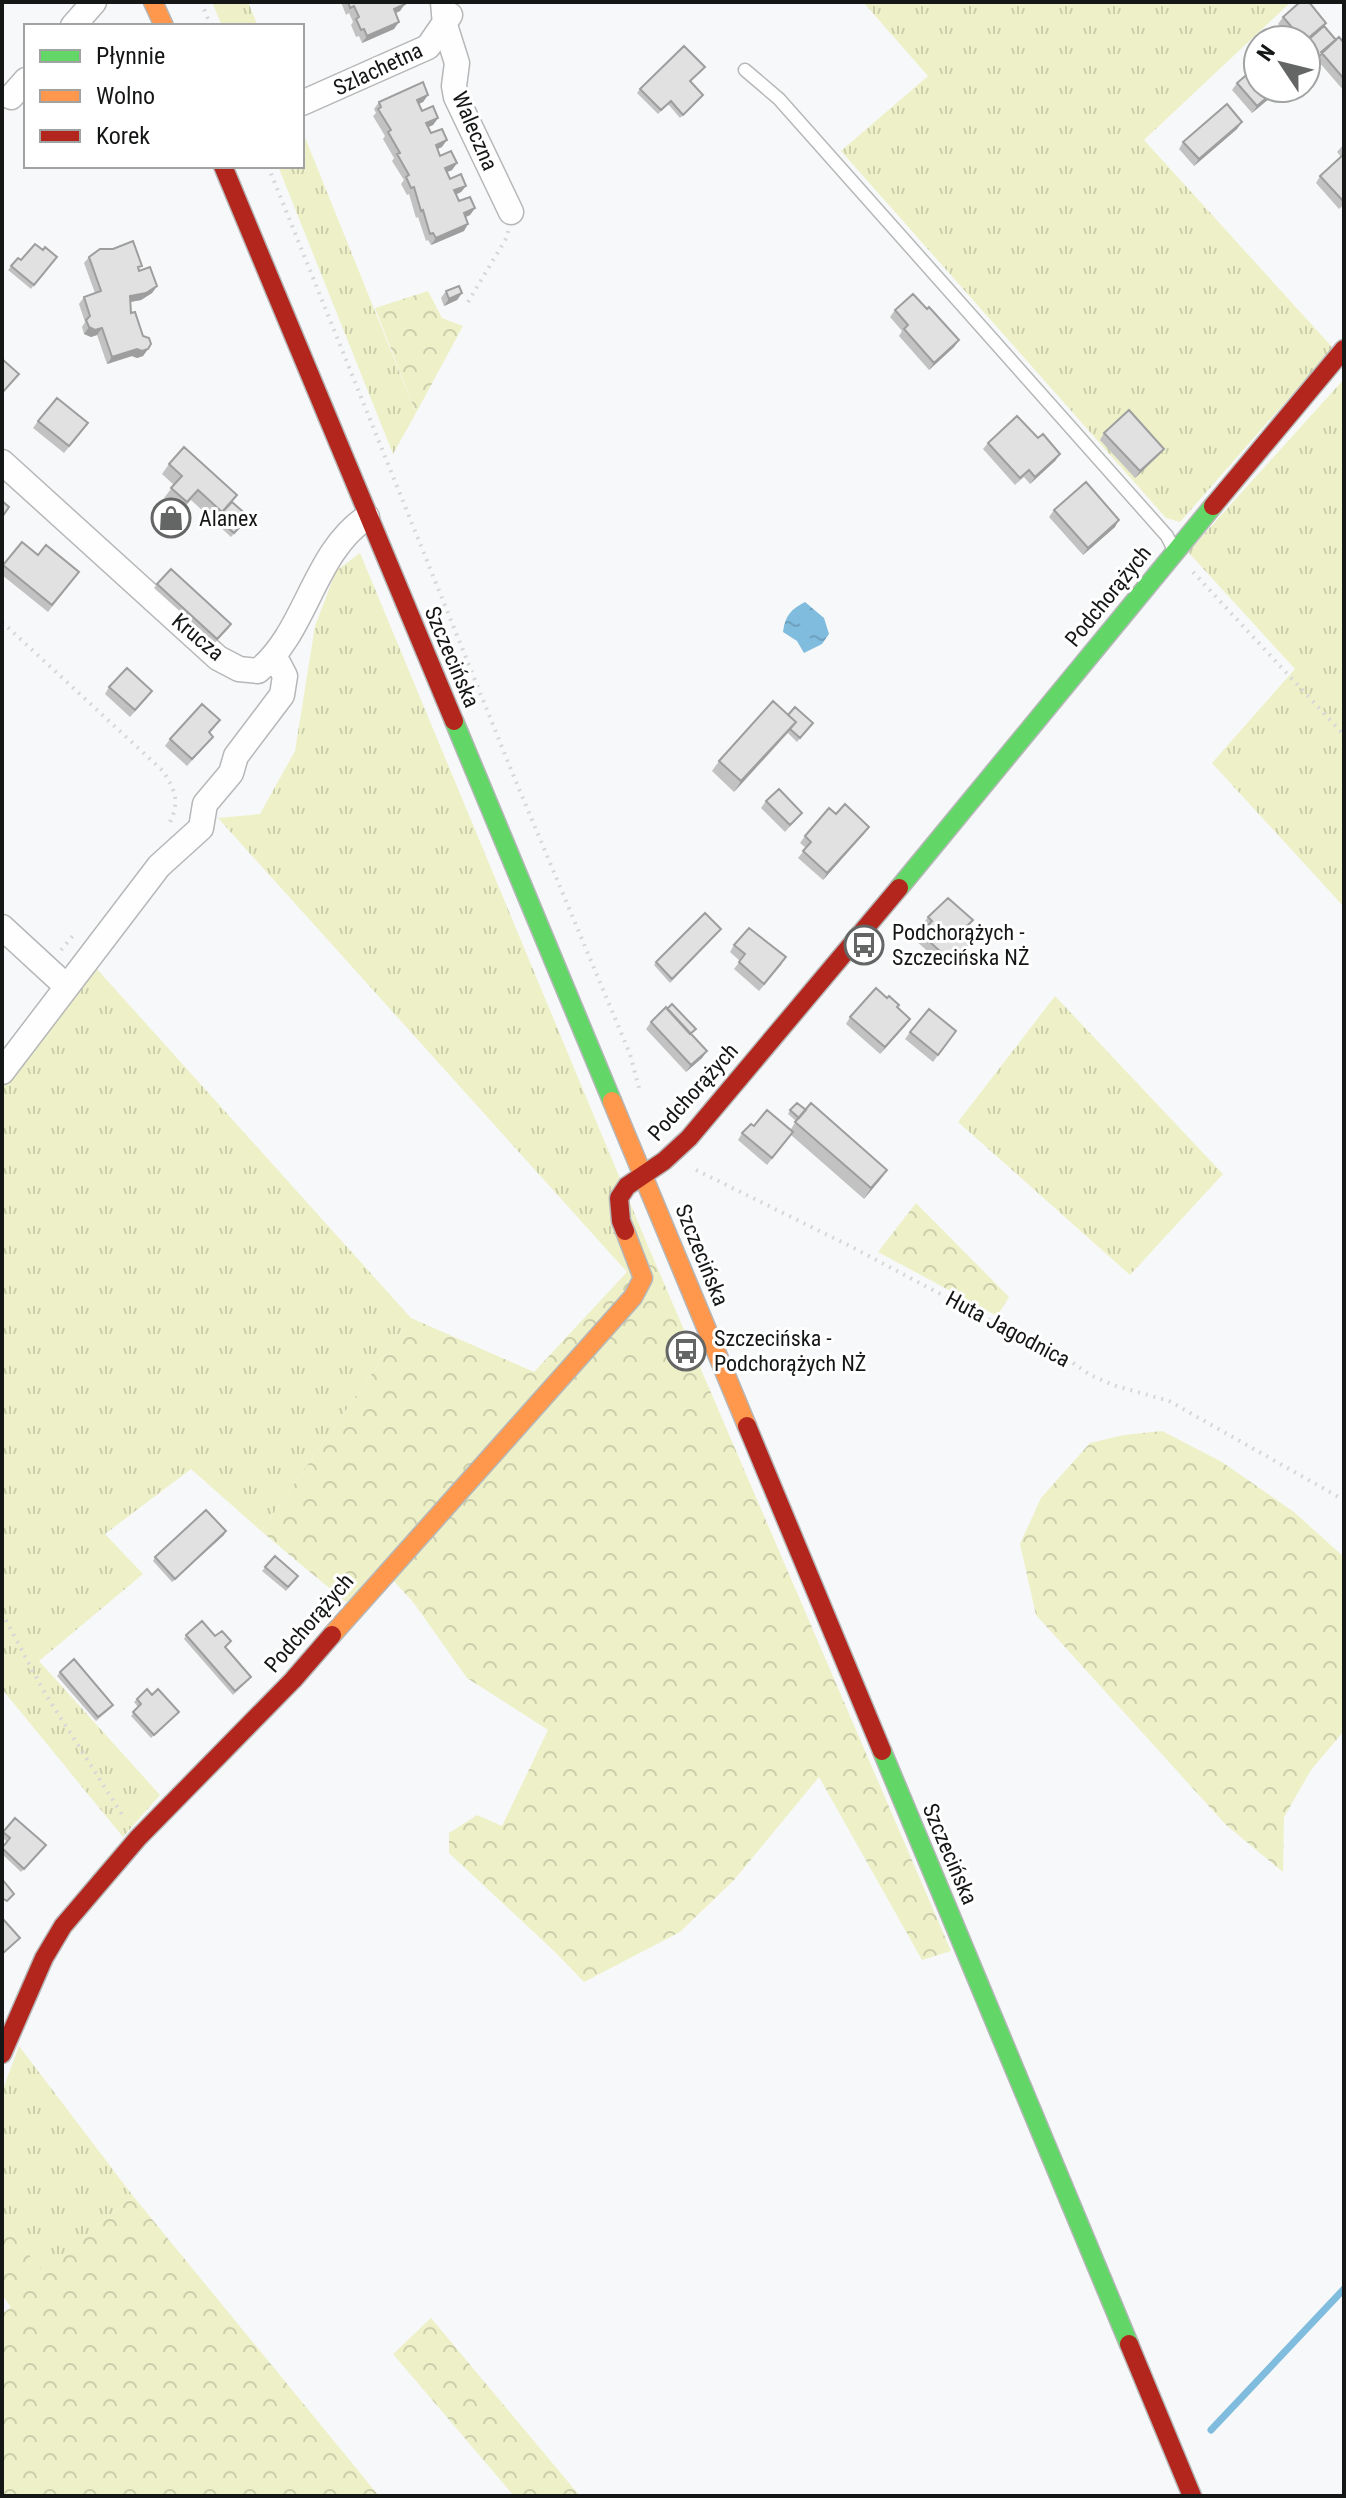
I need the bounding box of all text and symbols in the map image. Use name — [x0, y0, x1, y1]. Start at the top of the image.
legend — [24, 24, 304, 168]
north arrow — [1242, 24, 1322, 104]
street label: Szlachetna — [329, 37, 427, 101]
text: N — [1252, 40, 1280, 66]
text: Płynnie — [96, 42, 165, 70]
text: Wolno — [96, 82, 155, 110]
street label: Waleczna — [447, 88, 503, 174]
text: Korek — [96, 122, 150, 150]
shop icon: Alanex — [150, 497, 192, 539]
place label: Alanex — [199, 506, 258, 531]
street label: Podchorążych — [1060, 541, 1156, 651]
street label: Szczecińska — [420, 603, 484, 711]
street label: Krucza — [167, 608, 229, 666]
place label: Podchorążych - Szczecińska NŻ — [892, 920, 1029, 970]
bus stop icon: Podchorążych - Szczecińska NŻ — [843, 924, 885, 966]
street label: Podchorążych — [643, 1038, 743, 1146]
street label: Szczecińska — [670, 1201, 734, 1309]
street label: Huta Jagodnica — [942, 1286, 1074, 1372]
place label: Szczecińska - Podchorążych NŻ — [714, 1326, 866, 1376]
bus stop icon: Szczecińska - Podchorążych NŻ — [665, 1330, 707, 1372]
street label: Podchorążych — [260, 1569, 358, 1677]
street label: Szczecińska — [918, 1800, 982, 1908]

